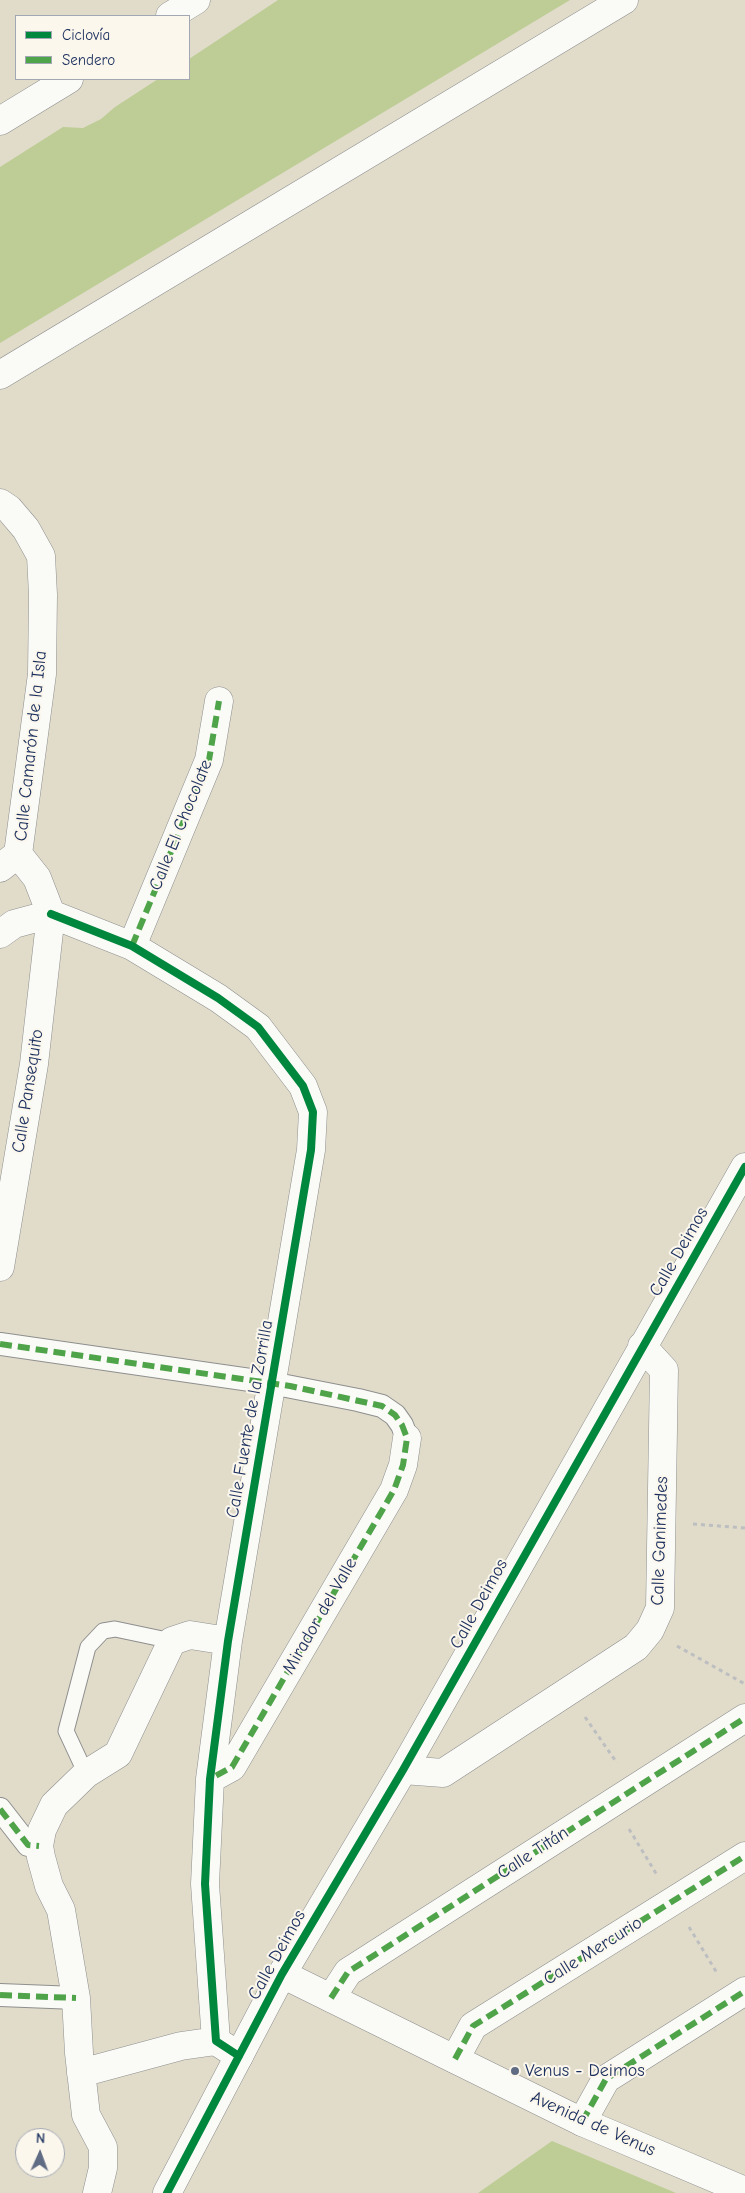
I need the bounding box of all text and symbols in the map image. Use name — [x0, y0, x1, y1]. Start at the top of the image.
legend — [15, 15, 190, 80]
text: Ciclovía — [62, 26, 110, 44]
text: Sendero — [62, 51, 115, 69]
street label: Calle Camarón de la Isla — [10, 650, 52, 842]
street label: Calle El Chocolate — [145, 756, 217, 894]
street label: Calle Pansequito — [8, 1028, 48, 1154]
street label: Calle Deimos — [645, 1204, 713, 1300]
street label: Calle Fuente de la Zorrilla — [222, 1318, 278, 1520]
street label: Calle Ganimedes — [647, 1476, 673, 1606]
street label: Mirador del Valle — [278, 1554, 362, 1678]
street label: Calle Deimos — [445, 1555, 513, 1653]
street label: Calle Titán — [493, 1822, 573, 1884]
street label: Calle Deimos — [243, 1906, 311, 2004]
street label: Calle Mercurio — [540, 1912, 646, 1990]
place label: Venus - Deimos — [525, 2060, 645, 2082]
marker: Venus - Deimos — [509, 2065, 521, 2077]
street label: Avenida de Venus — [527, 2087, 659, 2161]
north arrow — [15, 2128, 65, 2178]
text: N — [36, 2130, 45, 2147]

